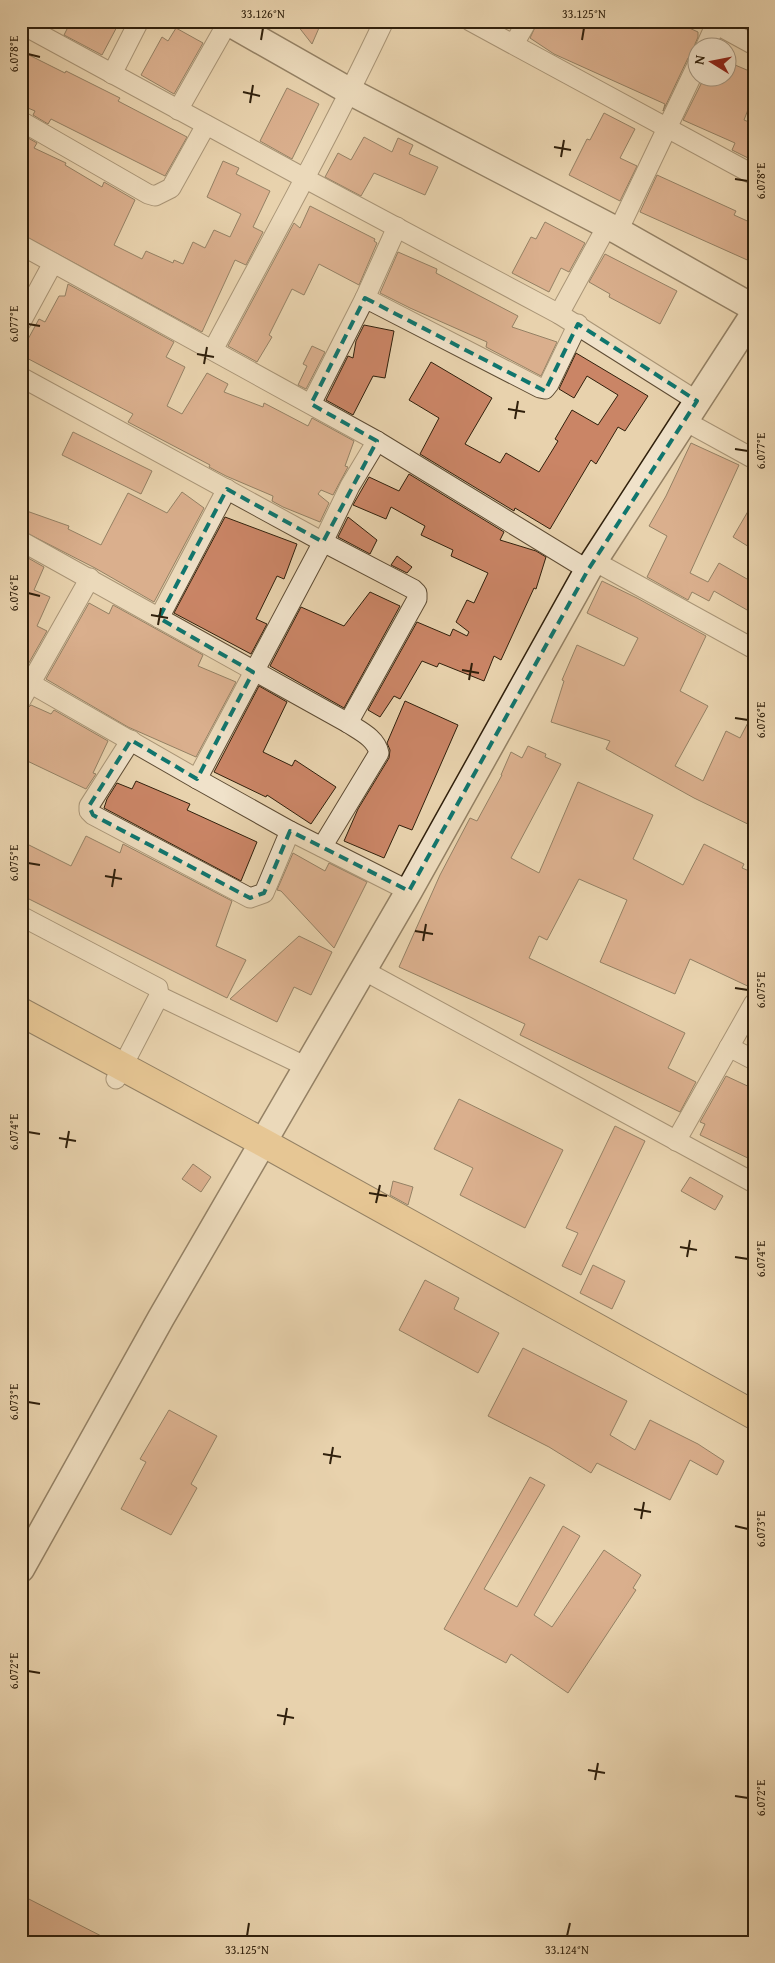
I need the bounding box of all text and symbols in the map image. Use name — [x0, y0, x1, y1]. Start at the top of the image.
text: 33.126°N — [241, 5, 285, 22]
text: 33.125°N — [562, 5, 606, 22]
text: 6.078°E — [5, 36, 22, 72]
north arrow — [688, 38, 738, 88]
text: N — [689, 53, 710, 66]
text: 6.078°E — [752, 163, 769, 199]
text: 6.077°E — [5, 306, 22, 342]
text: 6.077°E — [752, 433, 769, 469]
text: 6.076°E — [5, 575, 22, 611]
text: 6.076°E — [752, 702, 769, 738]
text: 6.075°E — [5, 845, 22, 881]
text: 6.075°E — [752, 972, 769, 1008]
text: 6.074°E — [5, 1114, 22, 1150]
text: 6.074°E — [752, 1241, 769, 1277]
text: 6.073°E — [5, 1384, 22, 1420]
text: 6.073°E — [752, 1511, 769, 1547]
text: 6.072°E — [5, 1653, 22, 1689]
text: 6.072°E — [752, 1780, 769, 1816]
text: 33.125°N — [225, 1941, 269, 1958]
text: 33.124°N — [545, 1941, 589, 1958]

